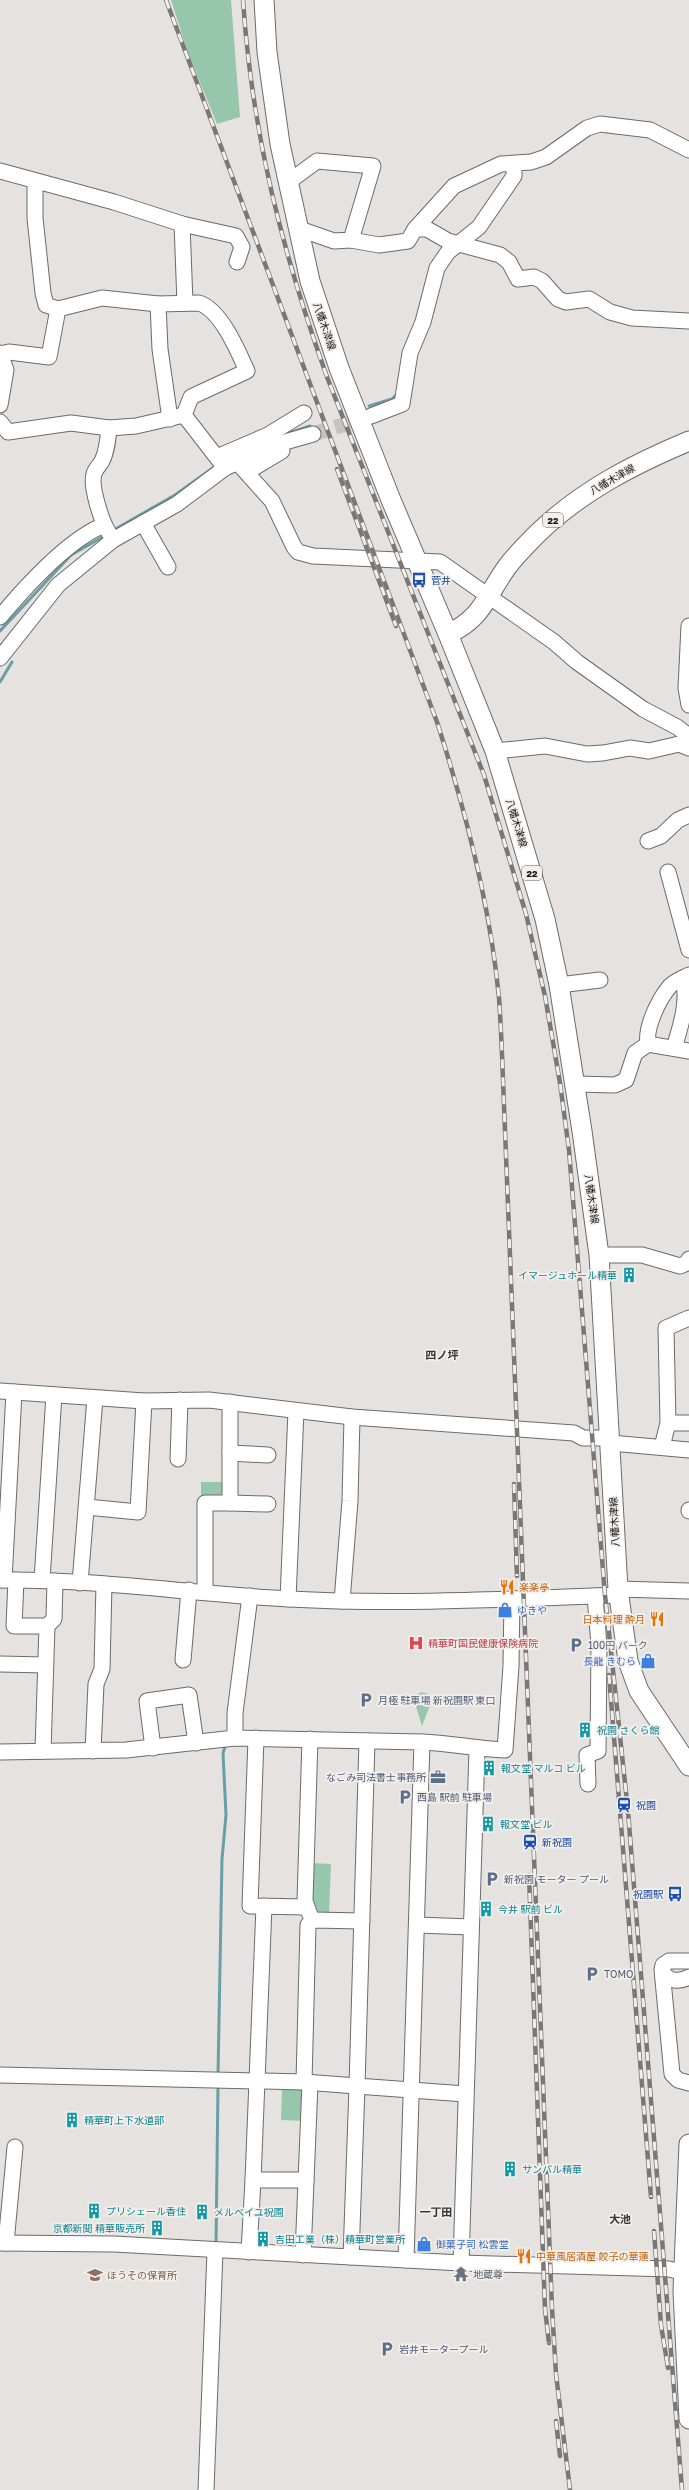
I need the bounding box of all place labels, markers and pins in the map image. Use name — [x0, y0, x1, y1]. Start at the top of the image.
bus stop icon: 菅井 — [410, 571, 428, 589]
place label: 菅井 — [431, 574, 451, 586]
building icon: イマージュホール精華 — [620, 1266, 638, 1284]
place label: イマージュホール精華 — [518, 1269, 617, 1281]
restaurant icon: 楽楽亭 — [498, 1578, 516, 1596]
place label: 楽楽亭 — [519, 1581, 549, 1593]
shop icon: ゆきや — [496, 1601, 514, 1619]
place label: ゆきや — [517, 1604, 547, 1616]
restaurant icon: 日本料理 酔月 — [648, 1610, 666, 1628]
place label: 日本料理 酔月 — [583, 1613, 645, 1625]
hospital icon: 精華町国民健康保険病院 — [407, 1634, 425, 1652]
parking icon: 100円 パーク — [567, 1636, 585, 1654]
place label: 精華町国民健康保険病院 — [428, 1637, 538, 1649]
place label: 100円 パーク — [588, 1639, 648, 1651]
shop icon: 長龍 きむら — [639, 1652, 657, 1670]
place label: 長龍 きむら — [584, 1655, 636, 1667]
parking icon: 月極 駐車場 新祝園駅 東口 — [357, 1691, 375, 1709]
place label: 月極 駐車場 新祝園駅 東口 — [378, 1694, 496, 1706]
building icon: 祝園 さくら館 — [576, 1721, 594, 1739]
place label: 祝園 さくら館 — [597, 1724, 660, 1736]
building icon: 報文堂 マルコ ビル — [480, 1759, 498, 1777]
place label: 報文堂 マルコ ビル — [501, 1762, 586, 1774]
office icon: なごみ司法書士事務所 — [429, 1768, 447, 1786]
place label: なごみ司法書士事務所 — [326, 1771, 426, 1783]
parking icon: 西島 駅前 駐車場 — [396, 1788, 414, 1806]
place label: 西島 駅前 駐車場 — [417, 1791, 492, 1803]
station icon: 祝園 — [615, 1796, 633, 1814]
place label: 祝園 — [636, 1799, 656, 1811]
building icon: 報文堂 ビル — [479, 1815, 497, 1833]
place label: 報文堂 ビル — [500, 1818, 553, 1830]
station icon: 新祝園 — [521, 1833, 539, 1851]
place label: 新祝園 — [542, 1836, 572, 1848]
parking icon: 新祝園 モーター プール — [483, 1870, 501, 1888]
place label: 新祝園 モーター プール — [504, 1873, 609, 1885]
bus stop icon: 祝園駅 — [666, 1885, 684, 1903]
place label: 祝園駅 — [633, 1888, 664, 1900]
building icon: 今井 駅前 ビル — [477, 1900, 495, 1918]
place label: 今井 駅前 ビル — [498, 1903, 563, 1915]
parking icon: TOMO — [583, 1965, 601, 1983]
place label: TOMO — [604, 1968, 633, 1980]
building icon: 精華町上下水道部 — [63, 2111, 81, 2129]
place label: 精華町上下水道部 — [84, 2114, 164, 2126]
building icon: サンパル精華 — [501, 2160, 519, 2178]
place label: サンパル精華 — [522, 2163, 582, 2175]
building icon: プリシェール香住 — [85, 2202, 103, 2220]
building icon: メルベイユ祝園 — [193, 2203, 211, 2221]
place label: プリシェール香住 — [106, 2205, 186, 2217]
place label: メルベイユ祝園 — [214, 2206, 284, 2218]
building icon: 京都新聞 精華販売所 — [148, 2219, 166, 2237]
place label: 京都新聞 精華販売所 — [53, 2222, 145, 2234]
building icon: 吉田工業（株）精華町営業所 — [254, 2230, 272, 2248]
place label: 吉田工業（株）精華町営業所 — [275, 2233, 405, 2245]
shop icon: 御菓子司 松雲堂 — [415, 2235, 433, 2253]
place label: 御菓子司 松雲堂 — [436, 2238, 509, 2250]
restaurant icon: 中華風居酒屋 餃子の華蓮 — [515, 2247, 533, 2265]
place label: 中華風居酒屋 餃子の華蓮 — [536, 2250, 649, 2262]
temple icon: 地蔵尊 — [452, 2265, 470, 2283]
school or university icon: ほうその保育所 — [86, 2266, 104, 2284]
place label: 地蔵尊 — [473, 2268, 503, 2280]
place label: ほうその保育所 — [107, 2269, 177, 2281]
parking icon: 岩井モータープール — [378, 2340, 396, 2358]
place label: 岩井モータープール — [399, 2343, 488, 2355]

